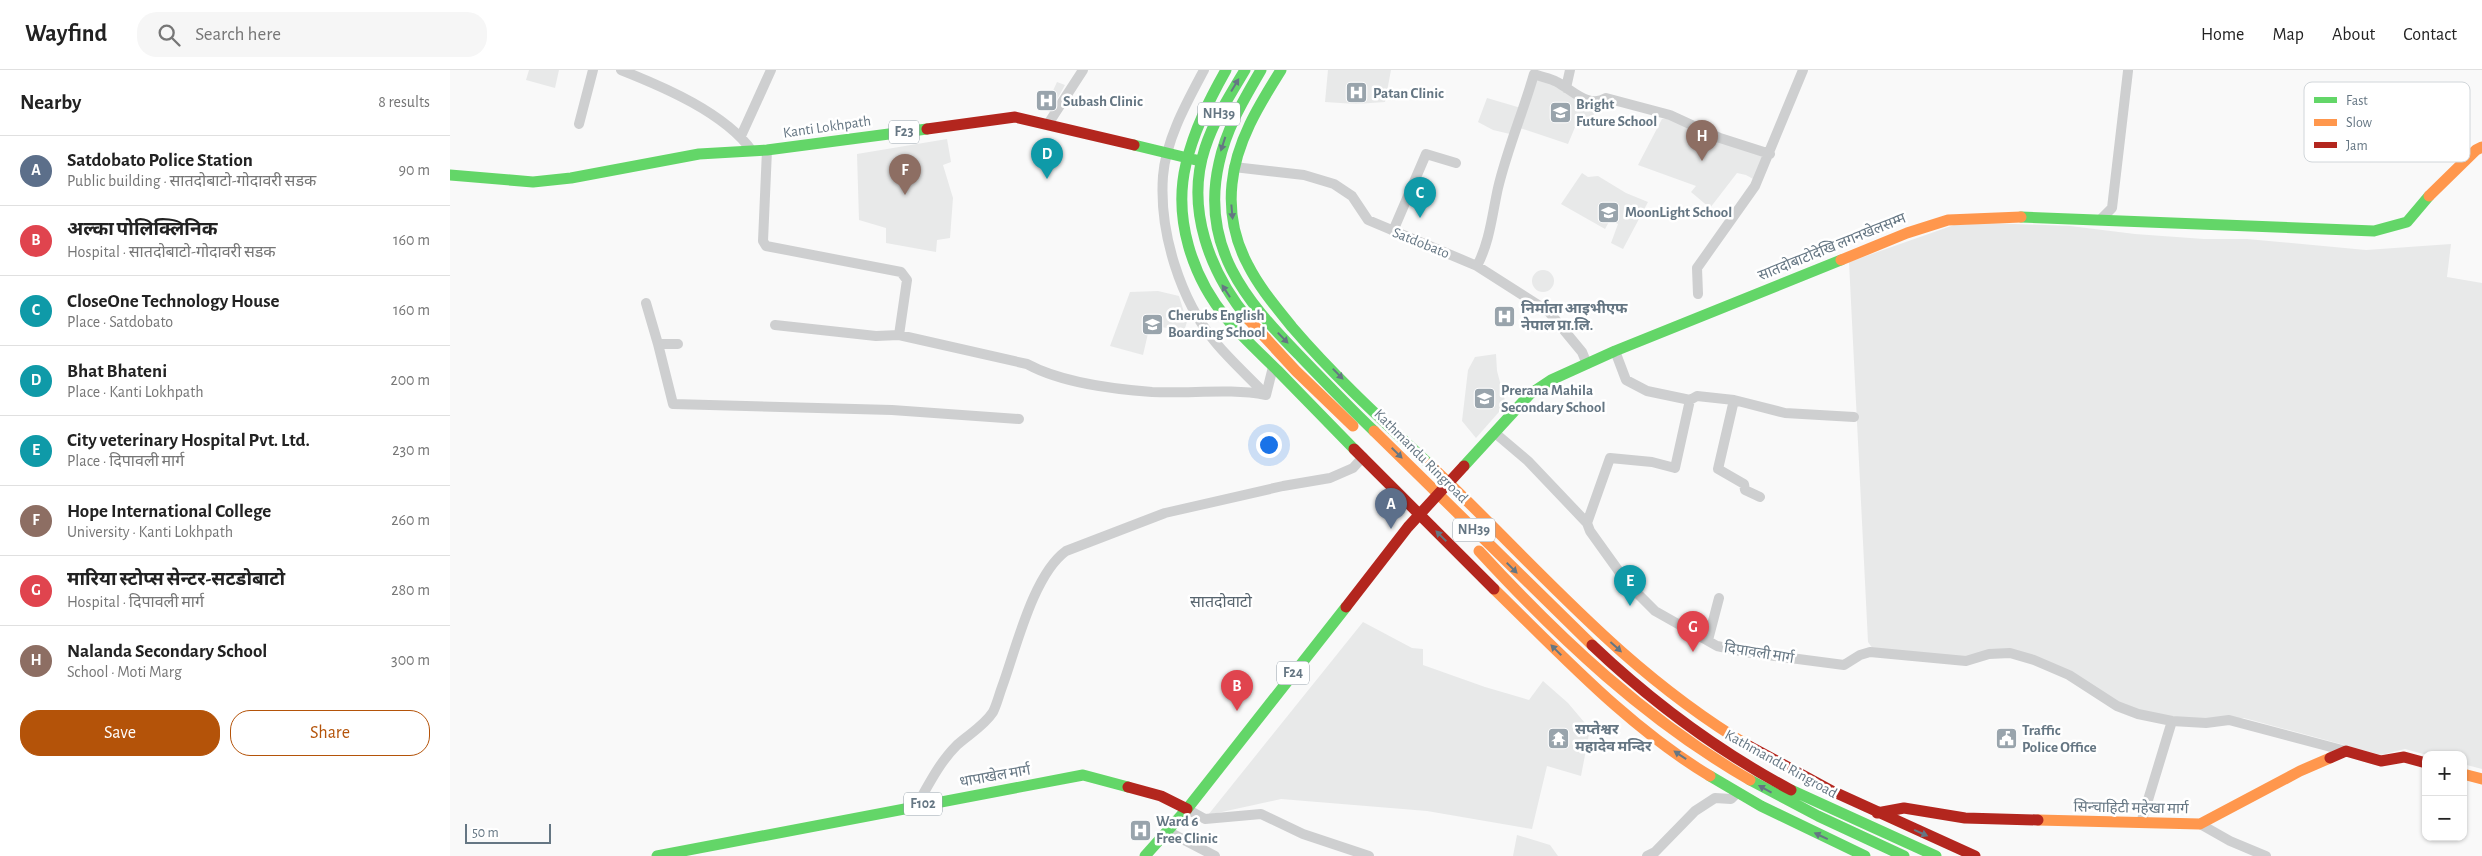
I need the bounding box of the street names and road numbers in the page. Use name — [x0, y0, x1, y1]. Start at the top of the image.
road number: NH39 — [1198, 103, 1240, 126]
street label: Kanti Lokhpath — [782, 113, 872, 141]
road number: F23 — [889, 121, 919, 144]
street label: सातदोबाटोदेखि लगनखेलसम्म — [1755, 208, 1909, 284]
street label: Satdobato — [1390, 225, 1452, 261]
street label: Kathmandu Ringroad — [1371, 406, 1471, 506]
road number: NH39 — [1453, 518, 1495, 542]
street label: दिपावली मार्ग — [1723, 638, 1796, 666]
road number: F24 — [1277, 662, 1309, 684]
street label: Kathmandu Ringroad — [1722, 727, 1840, 801]
street label: धापाखेल मार्ग — [958, 760, 1033, 790]
road number: F102 — [904, 792, 942, 816]
street label: सिन्चाहिटी महेखा मार्ग — [2073, 797, 2190, 817]

